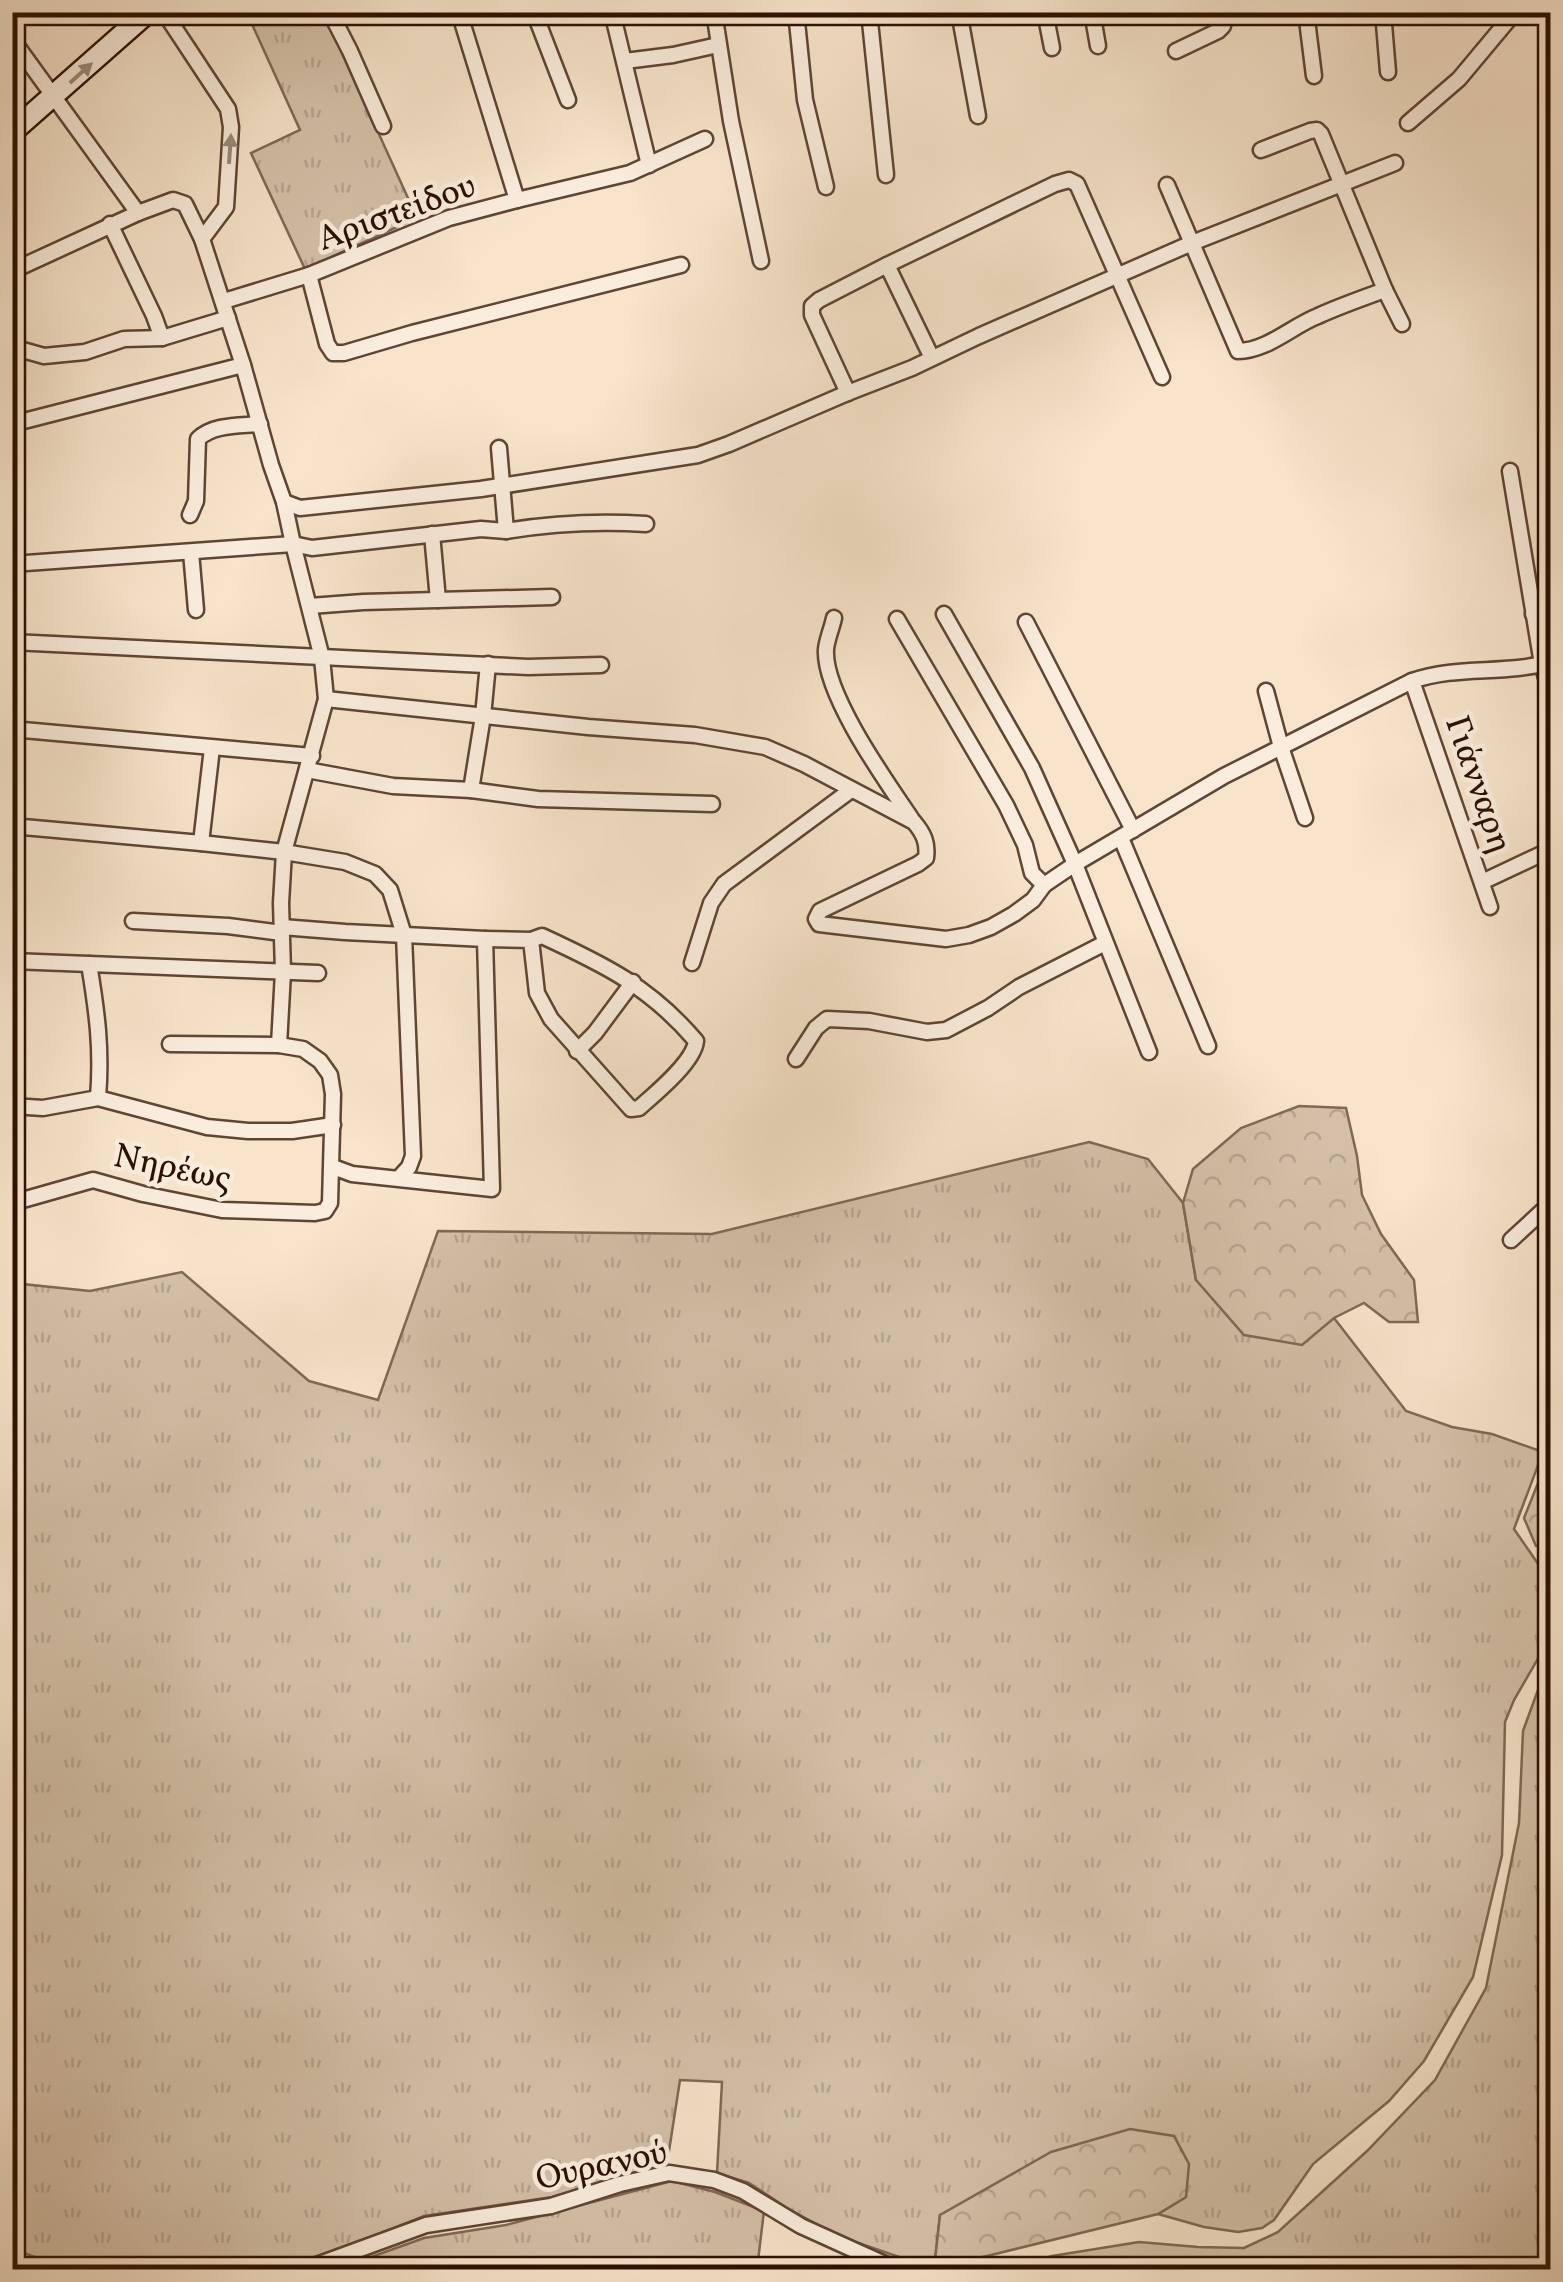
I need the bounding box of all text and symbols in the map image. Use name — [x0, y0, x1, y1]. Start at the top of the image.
one-way arrow — [69, 62, 93, 85]
one-way arrow — [222, 133, 238, 165]
street label: Αριστείδου — [311, 163, 483, 265]
street label: Γιάνναρη — [1431, 710, 1523, 860]
street label: Νηρέως — [109, 1133, 236, 1205]
street label: Ουρανού — [532, 2130, 672, 2204]

